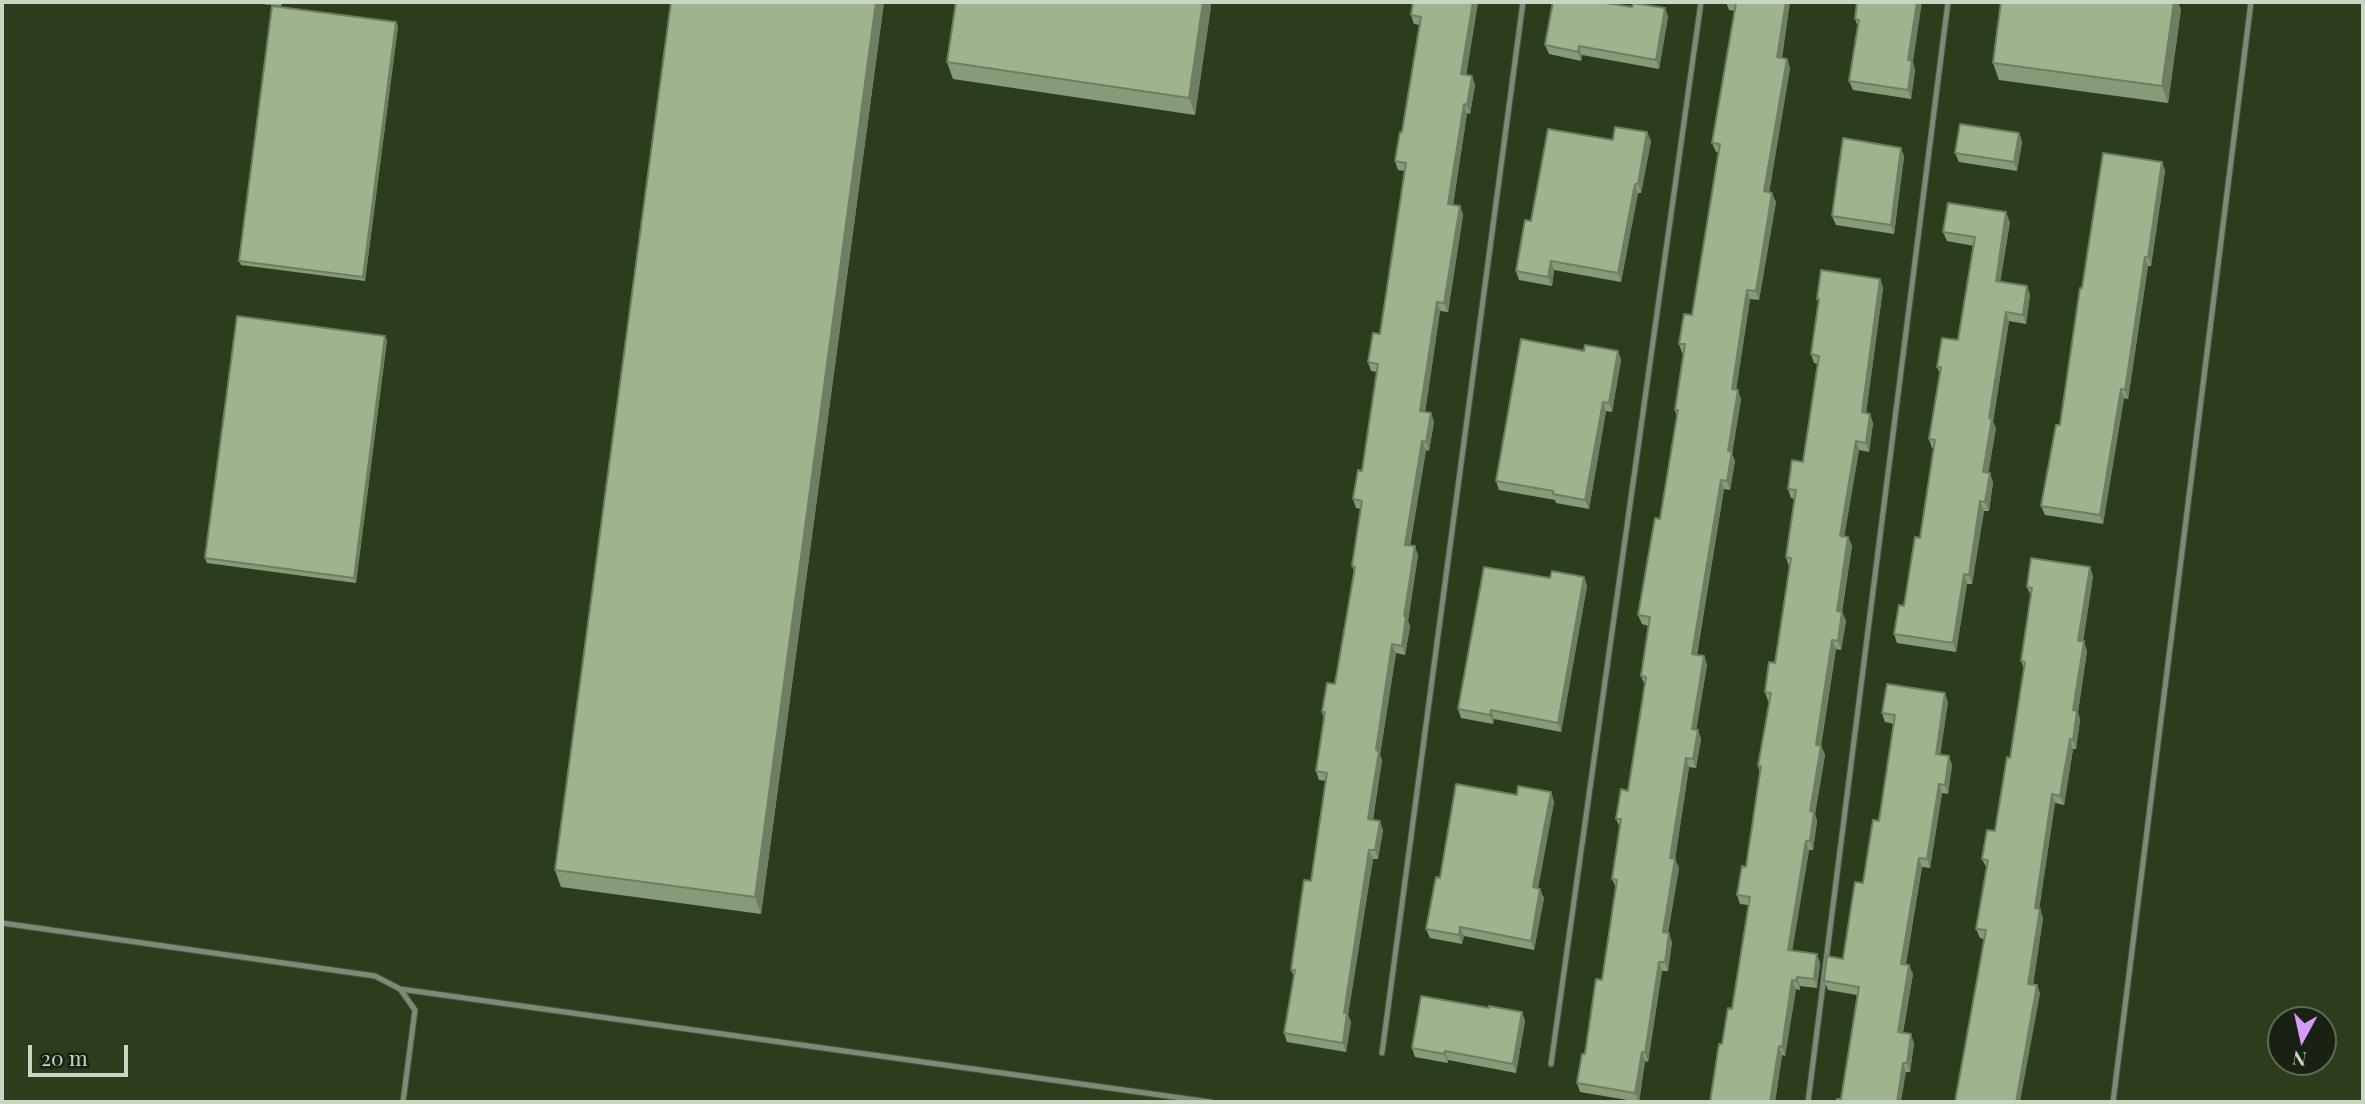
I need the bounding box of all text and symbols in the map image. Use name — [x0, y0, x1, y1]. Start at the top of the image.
north arrow — [2267, 1006, 2337, 1076]
scale bar — [32, 1030, 131, 1074]
text: 20 m — [41, 1043, 88, 1071]
text: N — [2291, 1046, 2308, 1074]

